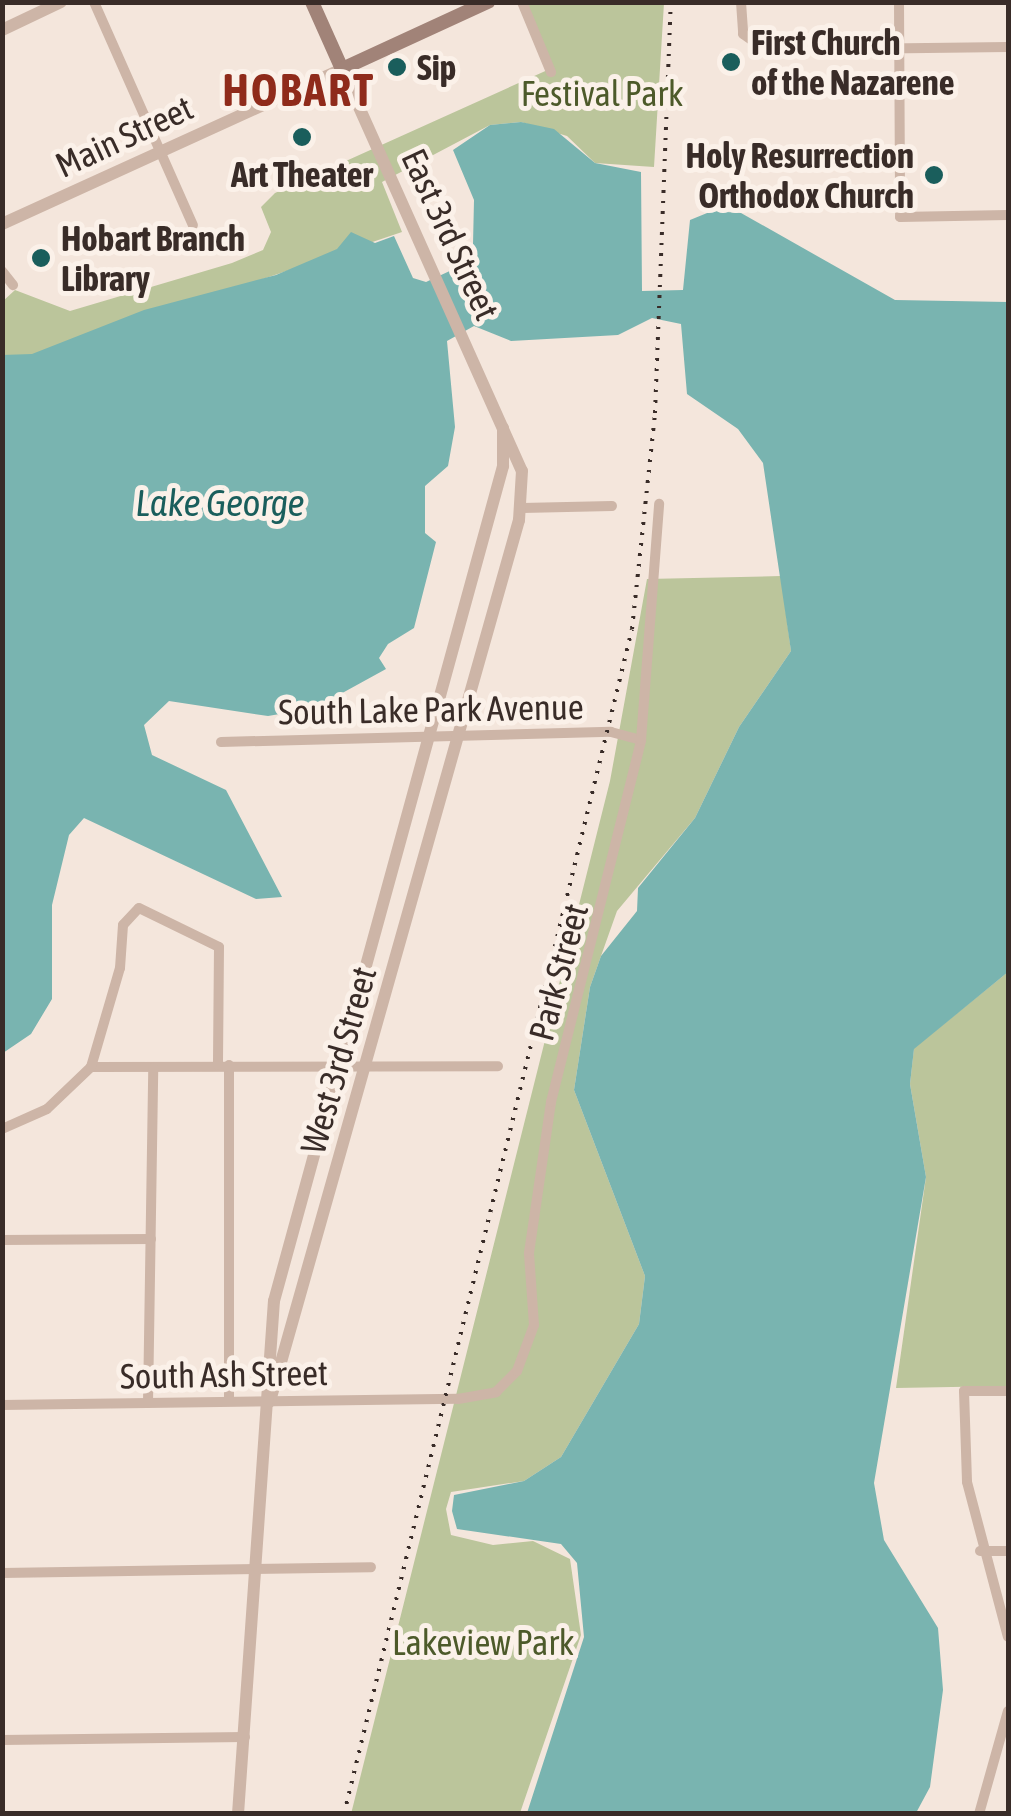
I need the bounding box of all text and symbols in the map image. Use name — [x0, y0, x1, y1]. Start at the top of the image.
place label: First Church of the Nazarene — [751, 21, 955, 103]
place label: Sip — [417, 46, 456, 88]
marker: First Church of the Nazarene — [720, 51, 742, 73]
marker: Sip — [386, 56, 408, 78]
district label: HOBART — [222, 64, 376, 118]
park label: Festival Park — [521, 72, 683, 114]
street label: Main Street — [49, 86, 199, 186]
marker: Art Theater — [291, 126, 313, 148]
place label: Holy Resurrection Orthodox Church — [686, 134, 914, 216]
street label: East 3rd Street — [393, 142, 509, 326]
place label: Art Theater — [231, 153, 373, 195]
marker: Holy Resurrection Orthodox Church — [923, 164, 945, 186]
place label: Hobart Branch Library — [61, 217, 245, 299]
marker: Hobart Branch Library — [30, 247, 52, 269]
water label: Lake George — [135, 480, 305, 526]
street label: South Lake Park Avenue — [278, 685, 584, 733]
street label: Park Street — [520, 899, 596, 1045]
street label: West 3rd Street — [291, 962, 385, 1158]
street label: South Ash Street — [120, 1351, 328, 1397]
park label: Lakeview Park — [392, 1621, 574, 1663]

